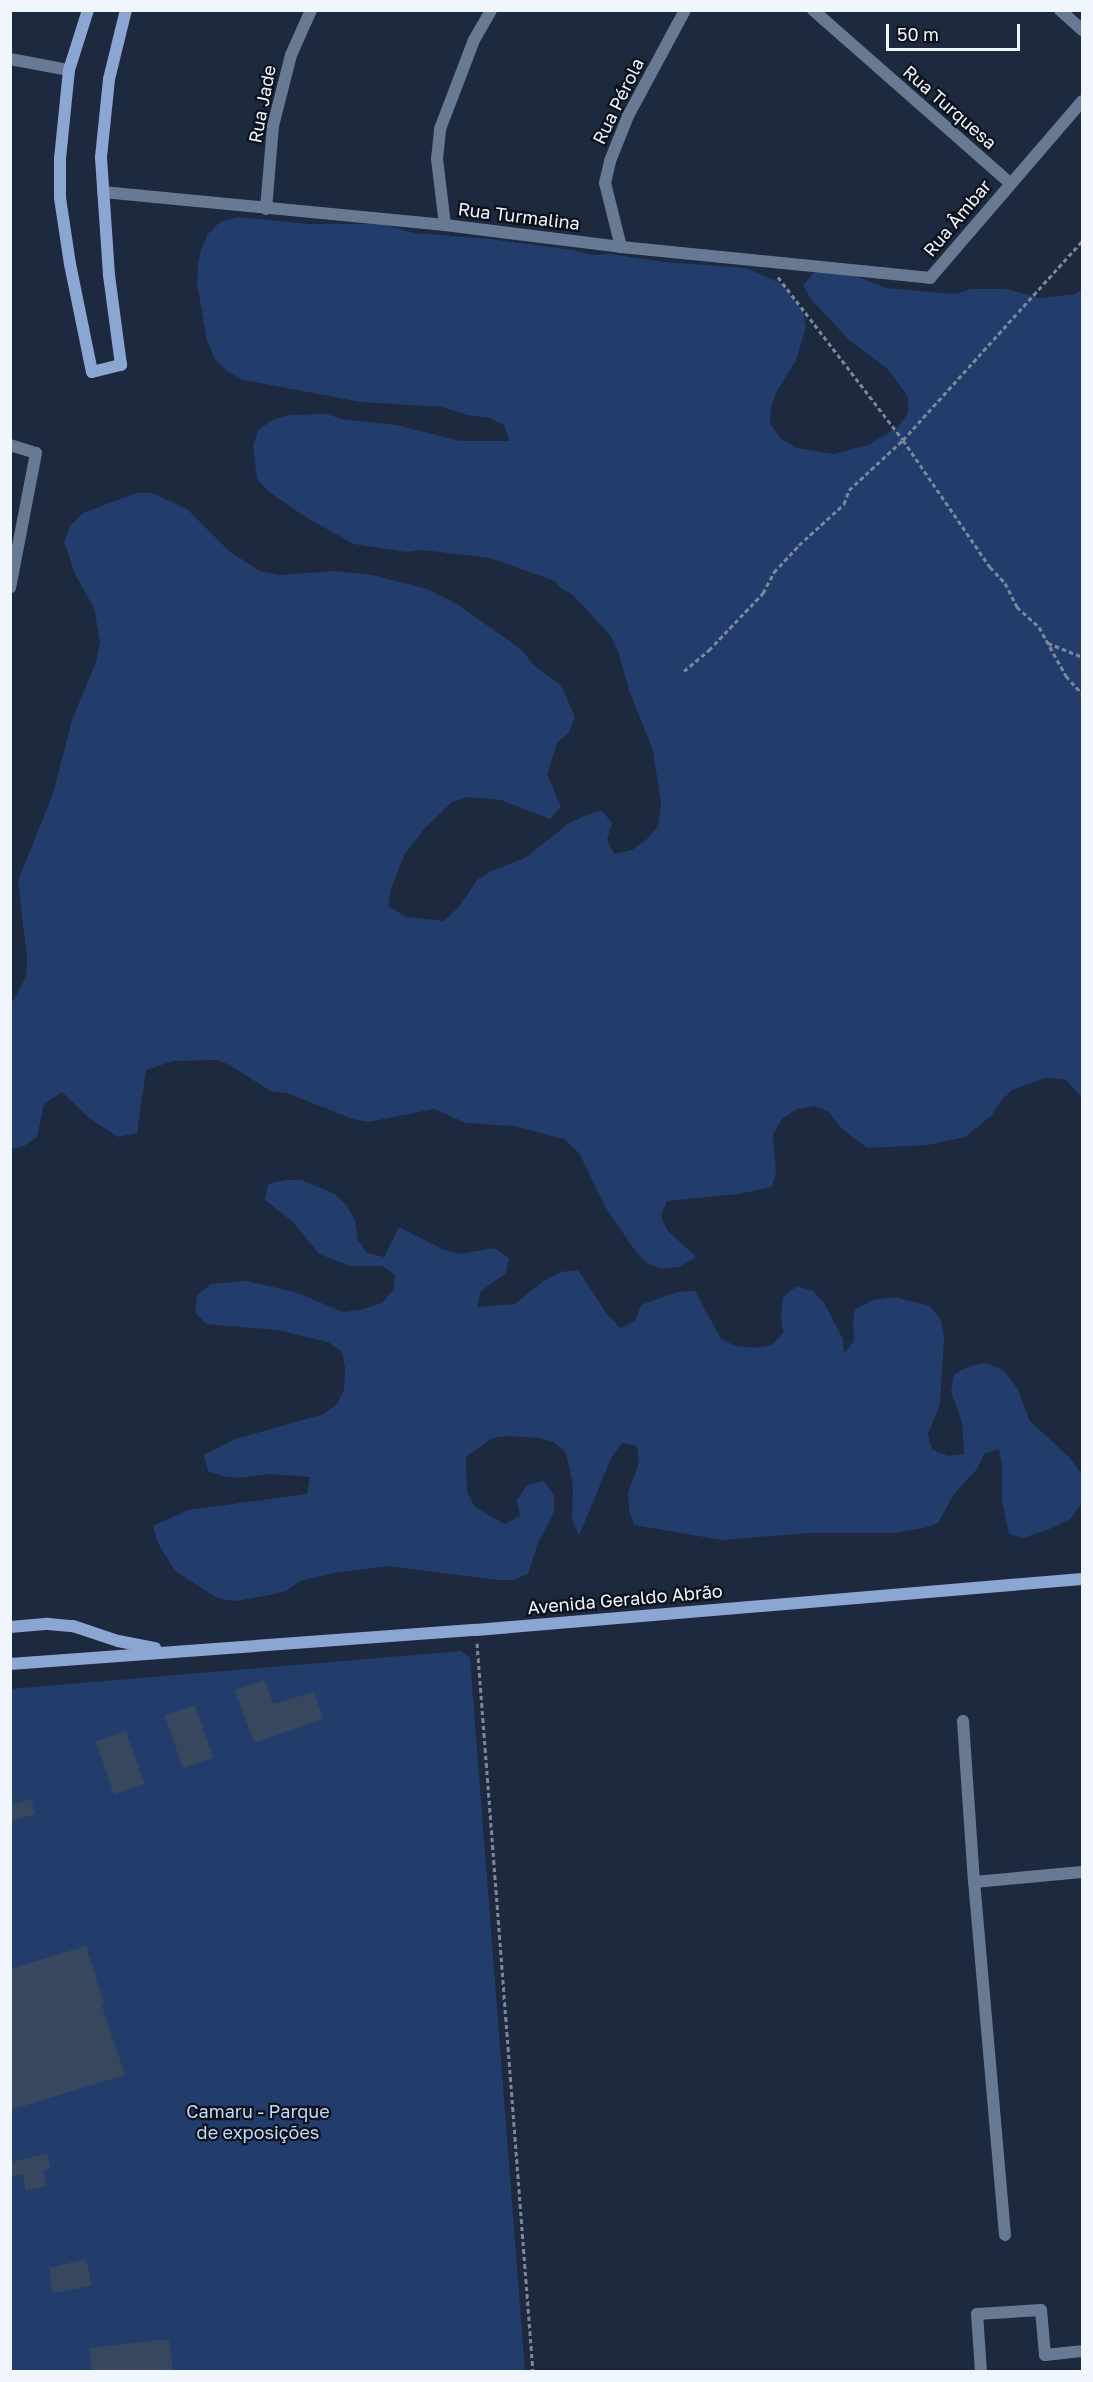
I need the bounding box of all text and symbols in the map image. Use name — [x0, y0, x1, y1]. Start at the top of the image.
scale bar — [889, 12, 1022, 50]
text: 50 m — [897, 23, 939, 45]
street label: Rua Pérola — [588, 54, 648, 148]
street label: Rua Turquesa — [899, 61, 1001, 153]
street label: Rua Jade — [244, 63, 280, 145]
street label: Rua Âmbar — [919, 175, 995, 261]
street label: Rua Turmalina — [457, 198, 581, 234]
street label: Avenida Geraldo Abrão — [527, 1580, 723, 1618]
park label: Camaru - Parque de exposições — [186, 2101, 330, 2144]

